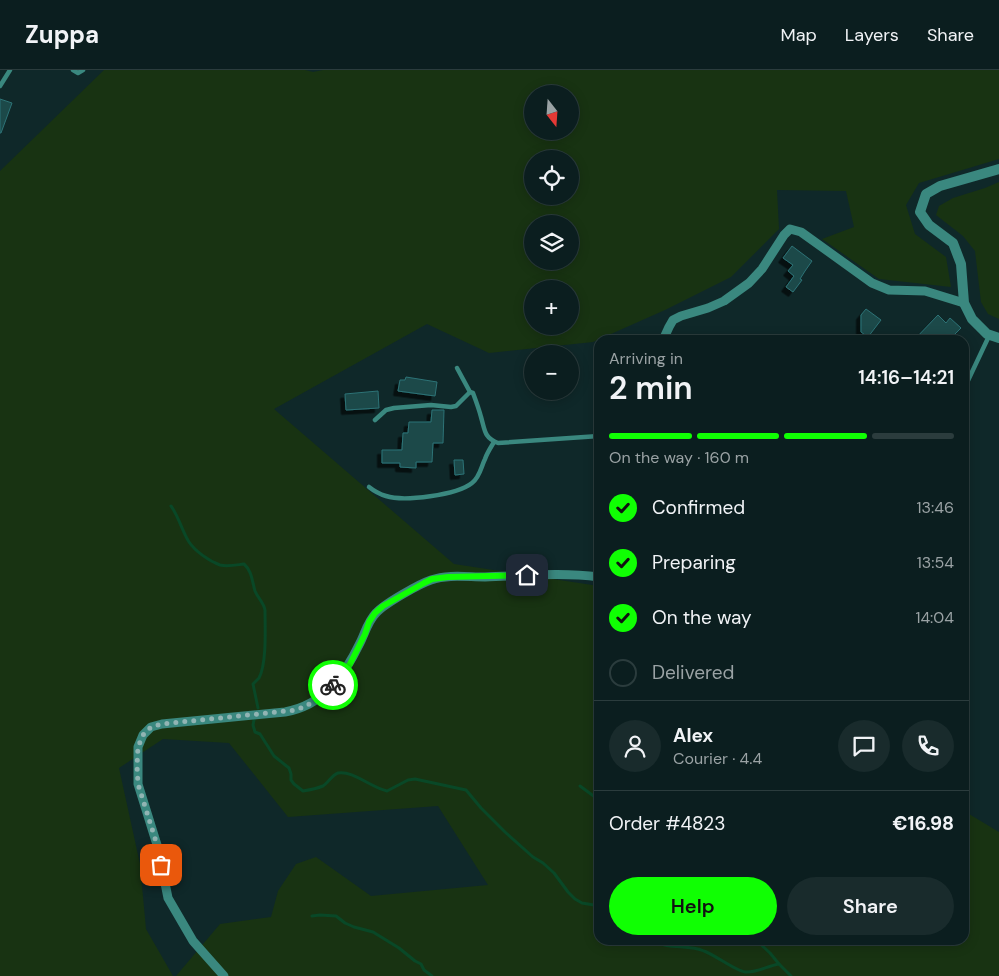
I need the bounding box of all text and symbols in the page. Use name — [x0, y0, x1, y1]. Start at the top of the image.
text: Zuppa — [25, 19, 99, 50]
text: Map — [781, 23, 817, 47]
text: Layers — [845, 23, 899, 47]
text: Share — [927, 23, 974, 47]
north arrow — [524, 85, 579, 140]
map controls — [524, 85, 579, 400]
button: locate — [524, 150, 579, 205]
button: layers — [524, 215, 579, 270]
button: + — [524, 280, 579, 335]
button: − — [524, 345, 579, 400]
text: Arriving in — [609, 348, 683, 369]
text: 14:16–14:21 — [858, 365, 954, 390]
text: 2 min — [609, 367, 693, 409]
text: On the way · 160 m — [609, 447, 749, 468]
icon: check — [609, 494, 637, 522]
text: Confirmed — [652, 495, 745, 520]
text: 13:46 — [917, 497, 954, 518]
icon: check — [609, 549, 637, 577]
text: Preparing — [652, 550, 736, 575]
text: 13:54 — [917, 552, 954, 573]
pin — [506, 554, 548, 596]
icon: home — [513, 561, 541, 589]
icon: check — [609, 604, 637, 632]
text: On the way — [652, 605, 752, 630]
text: 14:04 — [915, 607, 954, 628]
courier — [308, 660, 358, 710]
text: Delivered — [652, 660, 734, 685]
icon: bike — [319, 671, 347, 699]
button: person — [609, 720, 661, 772]
button: chat — [838, 720, 890, 772]
button: phone — [902, 720, 954, 772]
text: Alex — [673, 723, 713, 748]
text: Courier · 4.4 — [673, 748, 762, 769]
text: Order #4823 — [609, 811, 725, 836]
text: €16.98 — [892, 811, 954, 836]
pin — [140, 844, 182, 886]
icon: bag — [147, 851, 175, 879]
button: Help — [609, 877, 777, 935]
button: Share — [787, 877, 954, 935]

